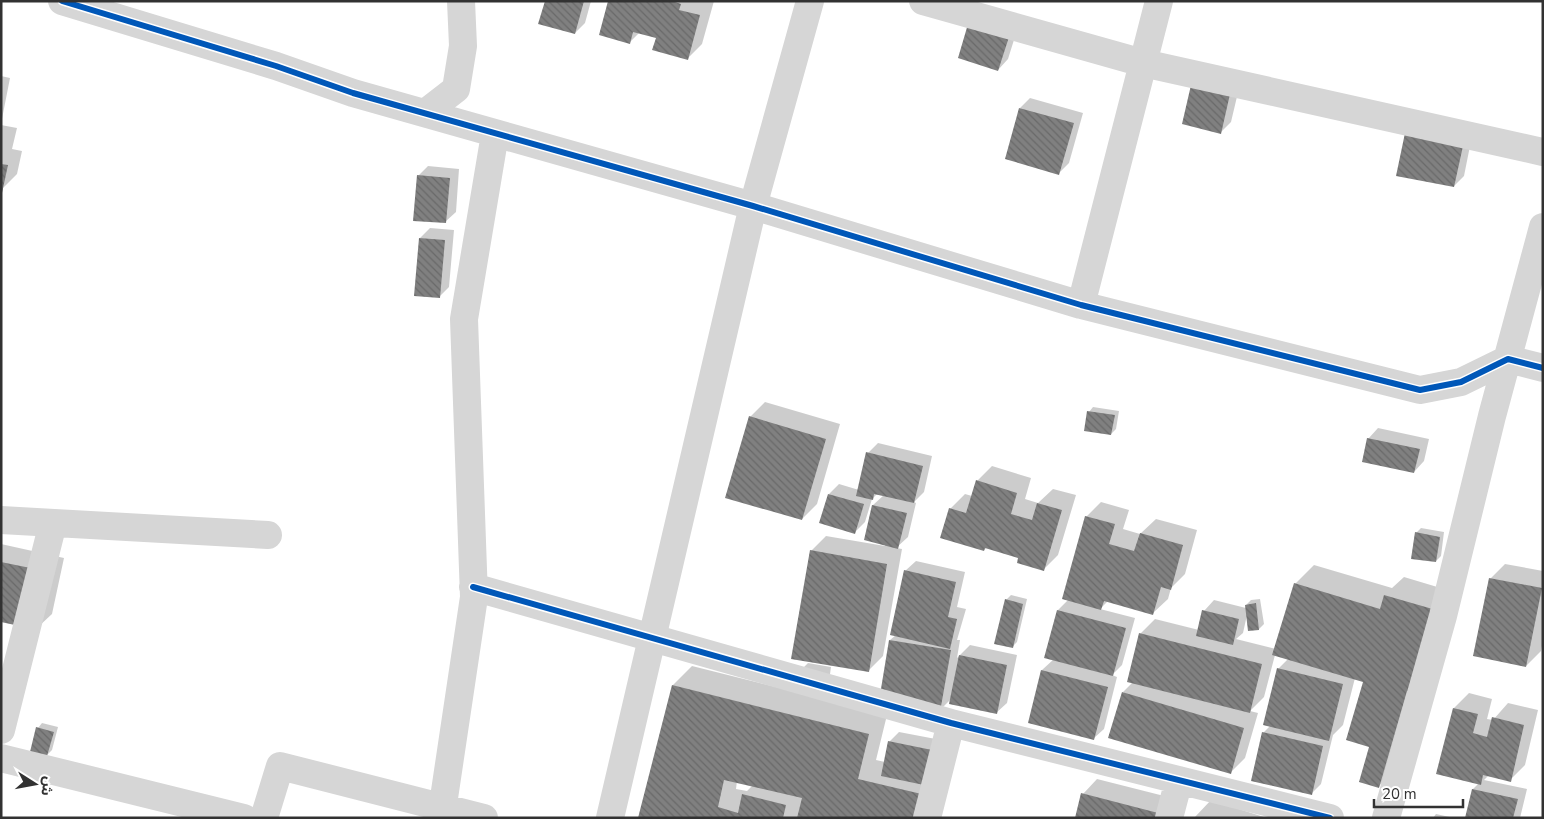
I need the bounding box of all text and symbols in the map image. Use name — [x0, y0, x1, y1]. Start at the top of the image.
north arrow — [10, 759, 60, 809]
text: ش — [36, 775, 58, 798]
scale bar — [1374, 776, 1463, 808]
text: 20 m — [1382, 784, 1417, 804]

